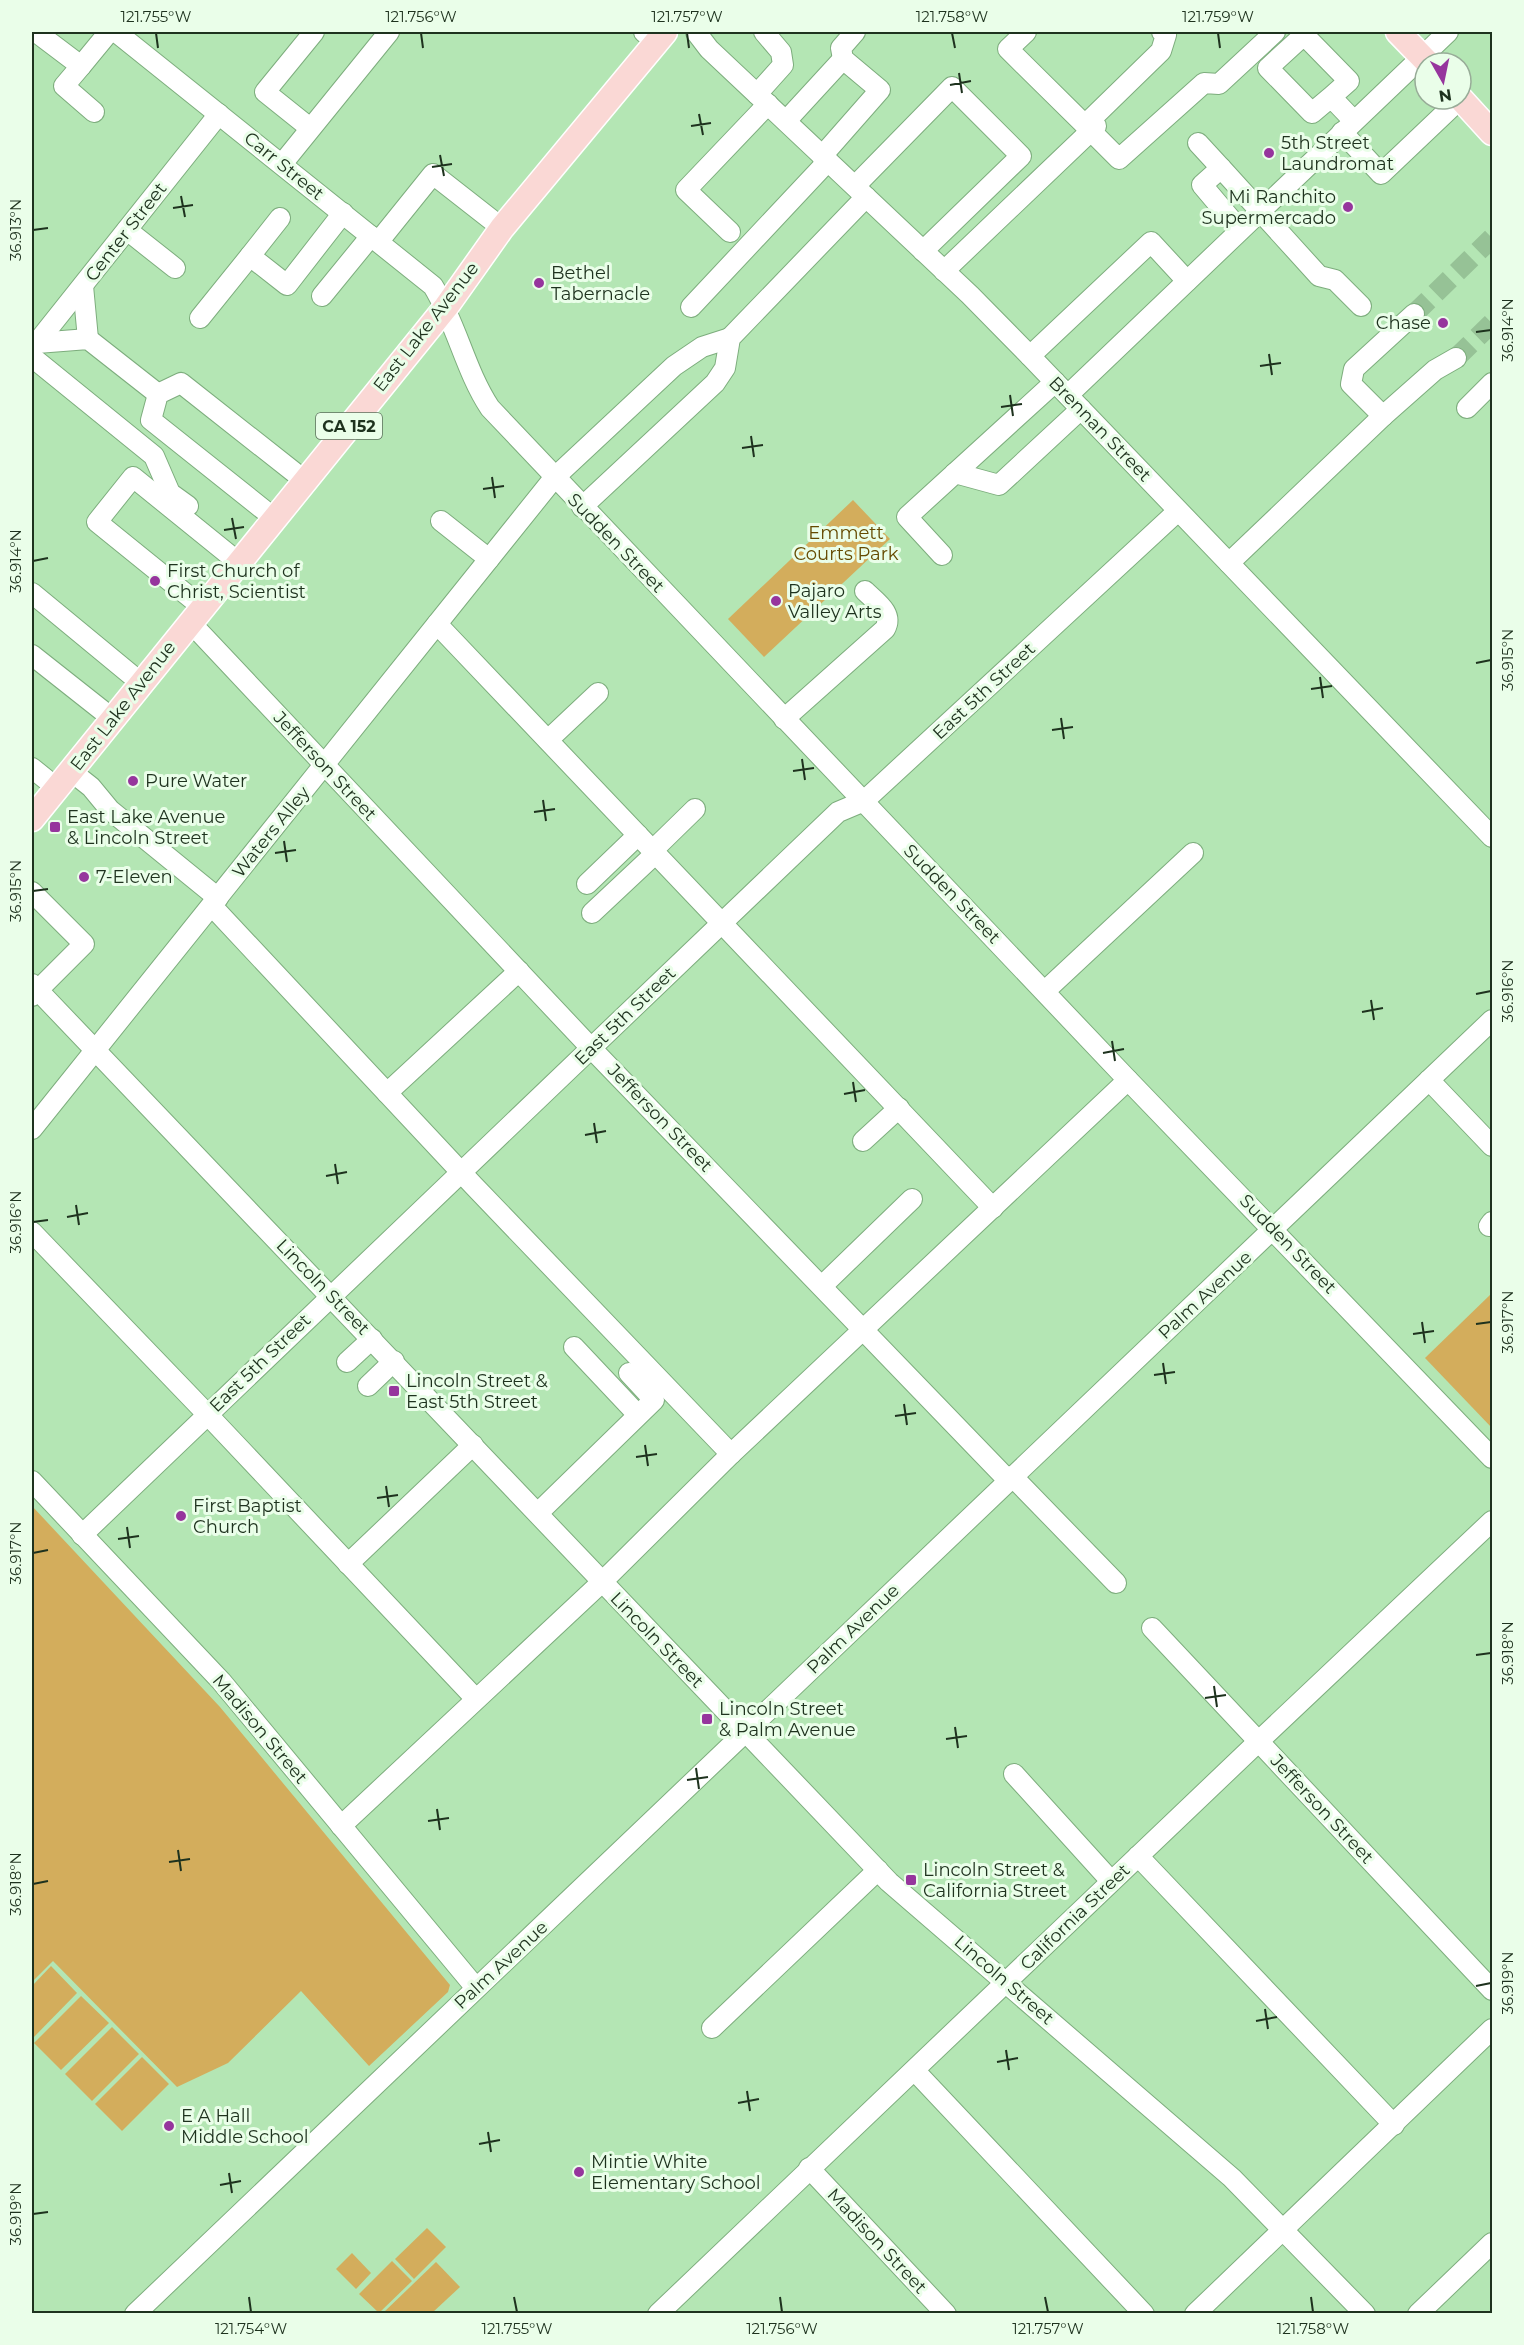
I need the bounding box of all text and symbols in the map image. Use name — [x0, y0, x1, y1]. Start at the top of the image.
text: 121.755°W — [121, 7, 192, 26]
text: 121.756°W — [385, 7, 457, 26]
text: 121.757°W — [651, 7, 723, 26]
text: 121.758°W — [916, 7, 988, 26]
text: 121.759°W — [1182, 7, 1254, 26]
north arrow — [1413, 51, 1473, 111]
text: N — [1437, 85, 1453, 106]
street label: Carr Street — [240, 127, 328, 205]
place label: 5th Street Laundromat — [1281, 132, 1394, 175]
marker: 5th Street Laundromat — [1262, 146, 1276, 160]
street label: Center Street — [81, 178, 171, 286]
place label: Mi Ranchito Supermercado — [1201, 186, 1336, 229]
text: 36.913°N — [6, 199, 25, 261]
marker: Mi Ranchito Supermercado — [1341, 200, 1355, 214]
street label: East Lake Avenue — [369, 258, 484, 396]
place label: Bethel Tabernacle — [551, 262, 650, 305]
marker: Bethel Tabernacle — [532, 276, 546, 290]
text: 36.914°N — [1498, 298, 1517, 362]
place label: Chase — [1376, 312, 1431, 334]
marker: Chase — [1436, 316, 1450, 330]
street label: Brennan Street — [1044, 372, 1156, 486]
road number: CA 152 — [316, 413, 382, 439]
street label: Sudden Street — [563, 489, 669, 597]
park label: Emmett Courts Park — [793, 522, 899, 565]
text: 36.914°N — [6, 529, 25, 593]
place label: First Church of Christ, Scientist — [167, 560, 306, 603]
marker: First Church of Christ, Scientist — [148, 574, 162, 588]
place label: Pajaro Valley Arts — [788, 580, 882, 623]
marker: Pajaro Valley Arts — [769, 594, 783, 608]
text: 36.915°N — [1498, 629, 1517, 691]
street label: East Lake Avenue — [66, 637, 181, 775]
street label: East 5th Street — [928, 638, 1040, 744]
street label: Jefferson Street — [268, 706, 381, 825]
place label: Pure Water — [145, 770, 247, 792]
marker: Pure Water — [126, 774, 140, 788]
street label: Waters Alley — [227, 782, 315, 882]
place label: East Lake Avenue & Lincoln Street — [67, 806, 226, 849]
marker: East Lake Avenue & Lincoln Street — [48, 820, 62, 834]
street label: Sudden Street — [899, 840, 1005, 948]
text: 36.915°N — [6, 860, 25, 922]
place label: 7-Eleven — [96, 866, 173, 888]
marker: 7-Eleven — [77, 870, 91, 884]
text: 36.916°N — [1498, 960, 1517, 1022]
street label: East 5th Street — [570, 962, 680, 1070]
street label: Jefferson Street — [602, 1059, 717, 1177]
street label: Sudden Street — [1235, 1190, 1341, 1298]
text: 36.916°N — [6, 1191, 25, 1253]
street label: Lincoln Street — [272, 1234, 374, 1340]
street label: Palm Avenue — [1154, 1246, 1256, 1344]
text: 36.917°N — [1498, 1291, 1517, 1353]
street label: East 5th Street — [205, 1309, 315, 1417]
place label: Lincoln Street & East 5th Street — [406, 1370, 548, 1413]
marker: Lincoln Street & East 5th Street — [387, 1384, 401, 1398]
place label: First Baptist Church — [193, 1495, 302, 1538]
marker: First Baptist Church — [174, 1509, 188, 1523]
text: 36.917°N — [6, 1522, 25, 1584]
street label: Palm Avenue — [802, 1579, 904, 1679]
street label: Lincoln Street — [606, 1587, 708, 1693]
text: 36.918°N — [1498, 1621, 1517, 1685]
street label: Madison Street — [208, 1670, 312, 1788]
place label: Lincoln Street & Palm Avenue — [719, 1698, 856, 1741]
marker: Lincoln Street & Palm Avenue — [700, 1712, 714, 1726]
street label: Jefferson Street — [1265, 1749, 1378, 1868]
text: 36.918°N — [6, 1852, 25, 1916]
place label: Lincoln Street & California Street — [923, 1859, 1067, 1902]
street label: California Street — [1016, 1859, 1134, 1975]
marker: Lincoln Street & California Street — [904, 1873, 918, 1887]
street label: Palm Avenue — [450, 1916, 552, 2014]
street label: Lincoln Street — [950, 1931, 1058, 2029]
text: 36.919°N — [1498, 1951, 1517, 2015]
place label: E A Hall Middle School — [181, 2105, 309, 2148]
marker: E A Hall Middle School — [162, 2119, 176, 2133]
place label: Mintie White Elementary School — [591, 2151, 761, 2194]
marker: Mintie White Elementary School — [572, 2165, 586, 2179]
text: 36.919°N — [6, 2182, 25, 2246]
street label: Madison Street — [822, 2184, 932, 2298]
text: 121.754°W — [215, 2319, 287, 2338]
text: 121.755°W — [482, 2319, 553, 2338]
text: 121.756°W — [746, 2319, 818, 2338]
text: 121.757°W — [1012, 2319, 1084, 2338]
text: 121.758°W — [1277, 2319, 1349, 2338]

